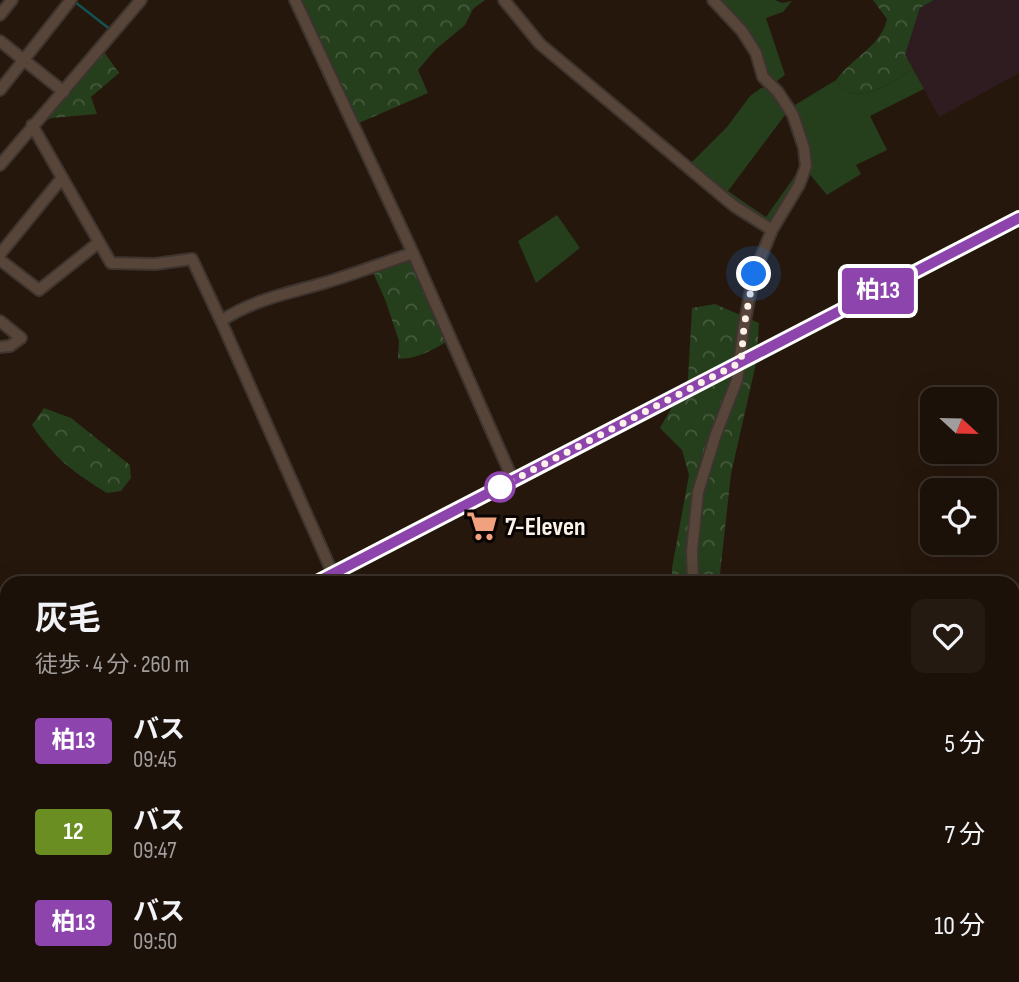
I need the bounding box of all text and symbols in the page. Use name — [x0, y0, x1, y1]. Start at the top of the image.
your location — [736, 256, 771, 291]
line badge: 柏13 — [838, 268, 918, 314]
text: 柏13 — [856, 276, 900, 305]
north arrow — [920, 387, 998, 464]
map controls — [920, 387, 997, 555]
unlabelled marker — [485, 472, 515, 502]
button: locate — [920, 478, 997, 555]
supermarket icon: 7-Eleven — [465, 509, 499, 543]
place label: 7-Eleven — [505, 512, 586, 543]
text: 灰毛 — [35, 599, 101, 639]
button: heart — [911, 599, 985, 673]
text: 徒歩 · 4 分 · 260 m — [35, 651, 189, 679]
text: バス — [133, 715, 185, 746]
text: 柏13 — [51, 726, 96, 755]
text: 5 分 — [944, 729, 985, 760]
text: 09:45 — [133, 746, 177, 774]
text: バス — [133, 806, 185, 837]
text: 12 — [63, 817, 84, 846]
text: 7 分 — [944, 820, 985, 851]
text: 09:47 — [133, 837, 176, 865]
text: バス — [133, 897, 185, 928]
text: 柏13 — [51, 908, 96, 937]
text: 10 分 — [934, 911, 985, 942]
text: 09:50 — [133, 928, 177, 956]

